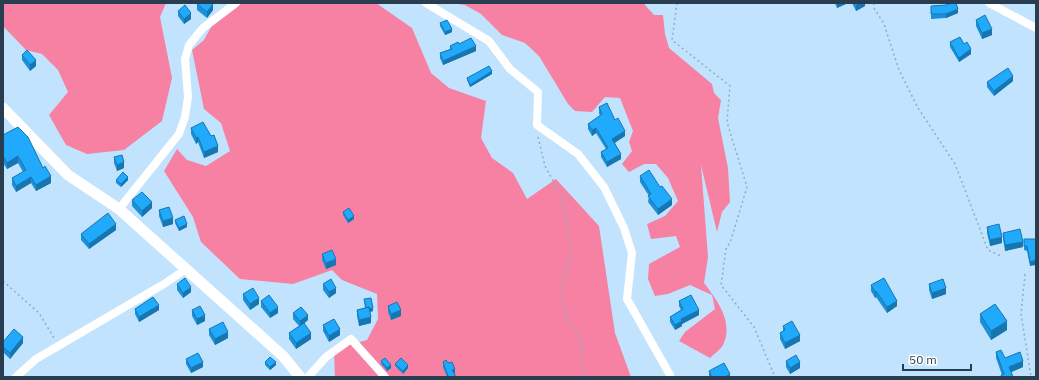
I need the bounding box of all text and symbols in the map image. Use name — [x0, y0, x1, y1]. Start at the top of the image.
scale bar — [903, 346, 971, 372]
text: 50 m — [909, 352, 937, 367]

